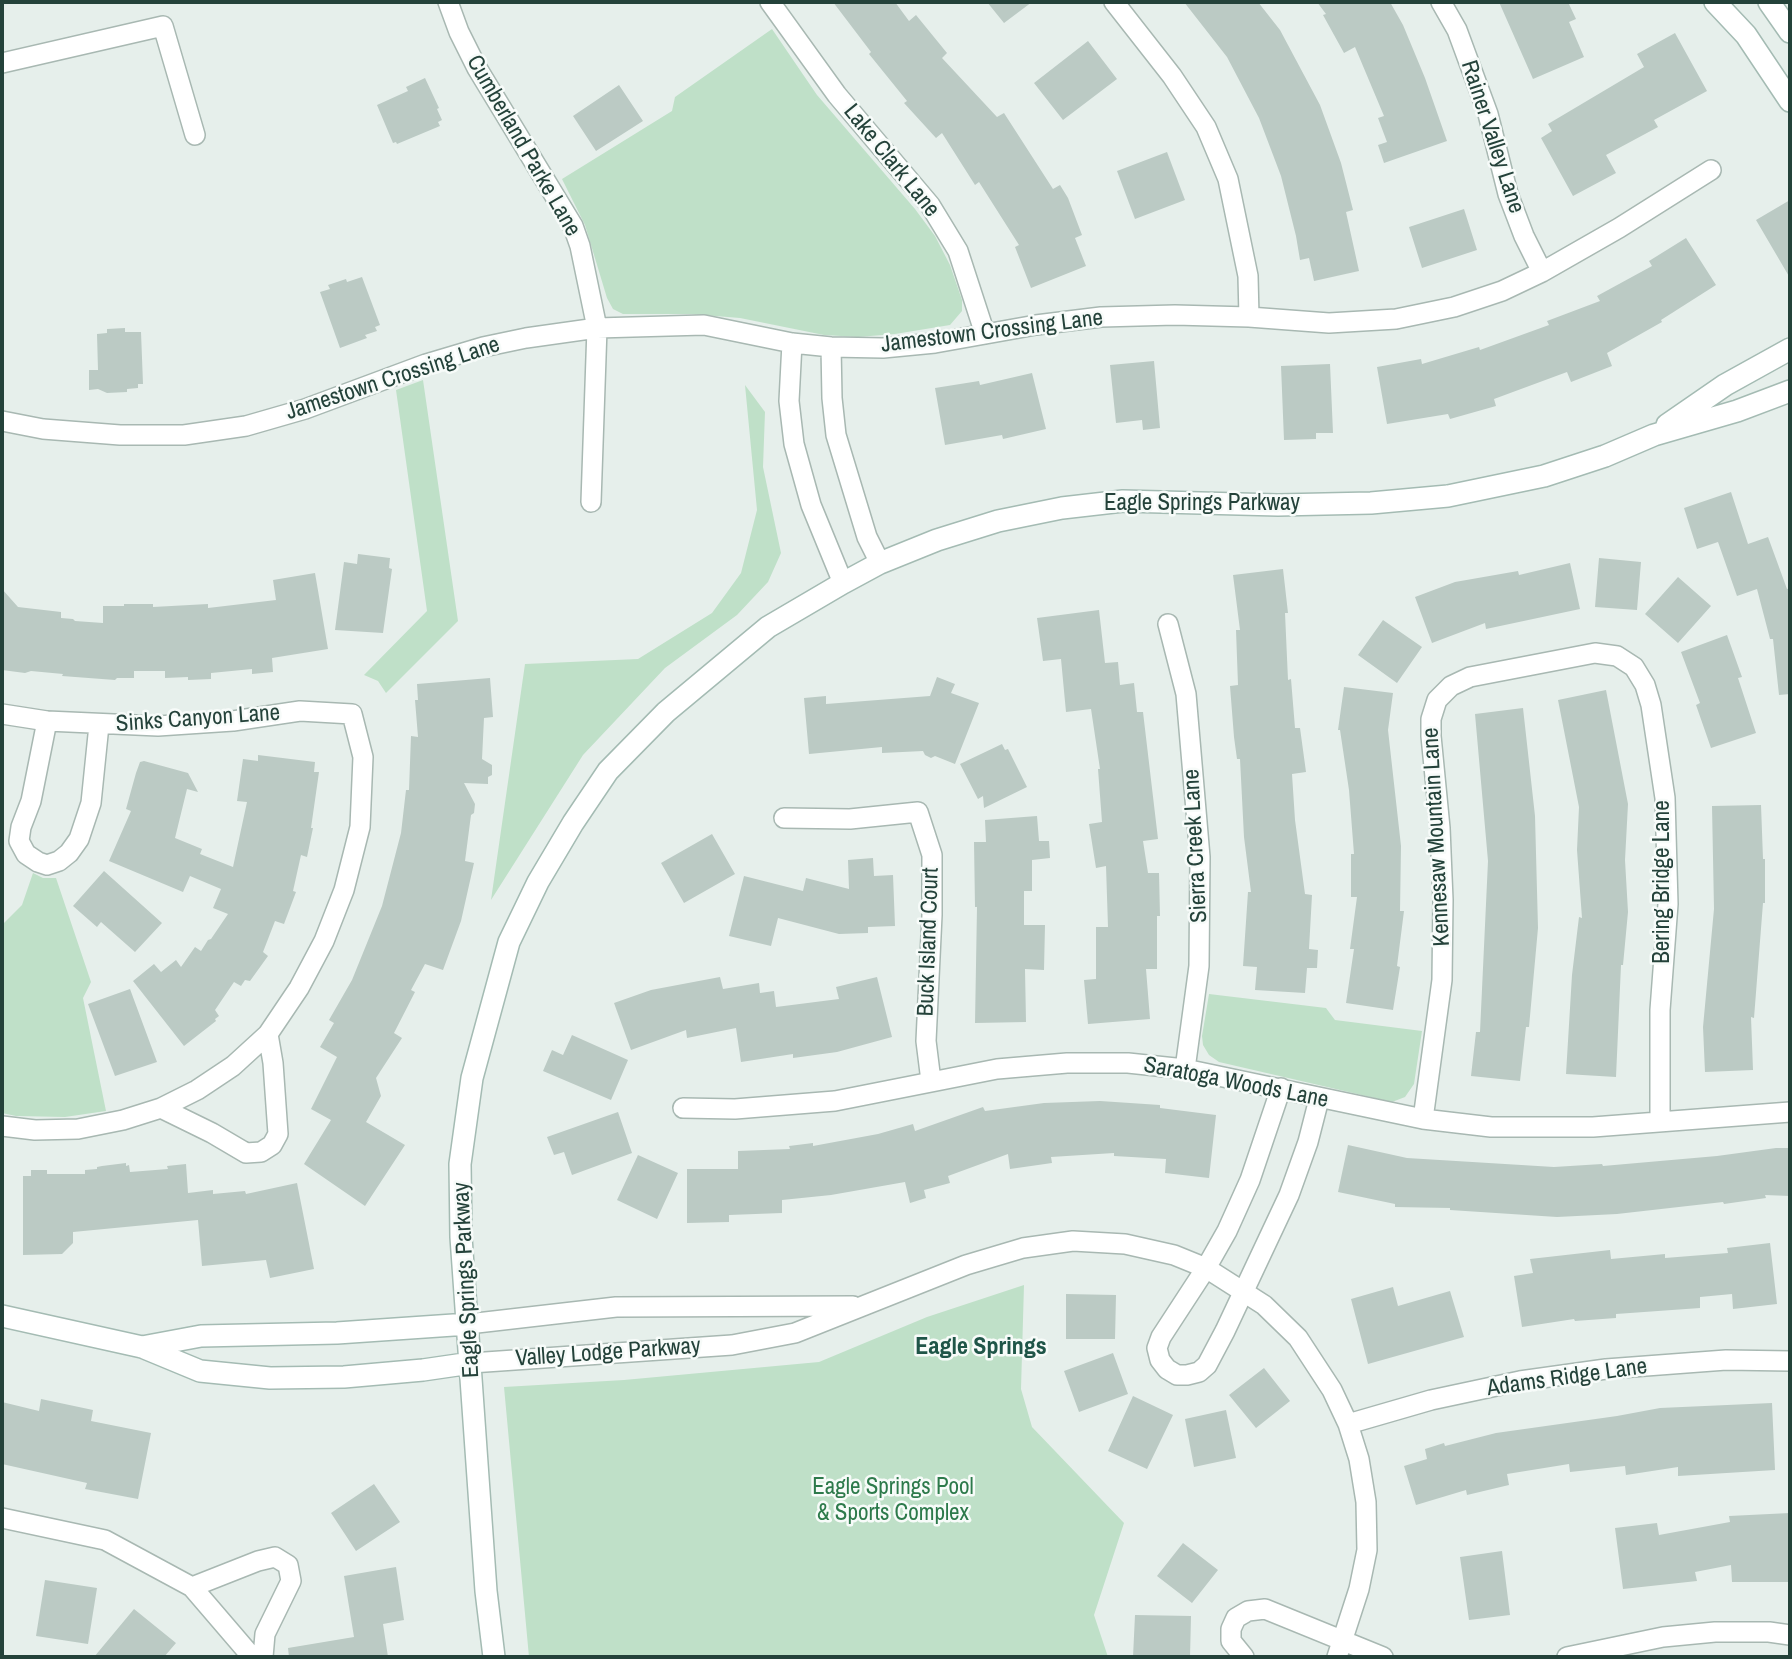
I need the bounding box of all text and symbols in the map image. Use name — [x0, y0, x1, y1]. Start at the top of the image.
street label: Cumberland Parke Lane — [460, 51, 586, 241]
street label: Rainer Valley Lane — [1454, 57, 1530, 217]
street label: Lake Clark Lane — [837, 99, 945, 223]
street label: Jamestown Crossing Lane — [880, 305, 1104, 359]
street label: Jamestown Crossing Lane — [283, 331, 503, 427]
street label: Eagle Springs Parkway — [1104, 490, 1300, 518]
street label: Sinks Canyon Lane — [115, 699, 281, 739]
street label: Kennesaw Mountain Lane — [1417, 727, 1457, 947]
street label: Sierra Creek Lane — [1178, 768, 1214, 924]
street label: Bering Bridge Lane — [1649, 800, 1677, 964]
street label: Buck Island Court — [913, 867, 945, 1017]
street label: Saratoga Woods Lane — [1141, 1052, 1331, 1114]
street label: Eagle Springs Parkway — [448, 1181, 486, 1379]
street label: Valley Lodge Parkway — [515, 1333, 701, 1373]
district label: Eagle Springs — [915, 1334, 1047, 1362]
street label: Adams Ridge Lane — [1485, 1353, 1649, 1403]
park label: Eagle Springs Pool & Sports Complex — [812, 1474, 974, 1528]

